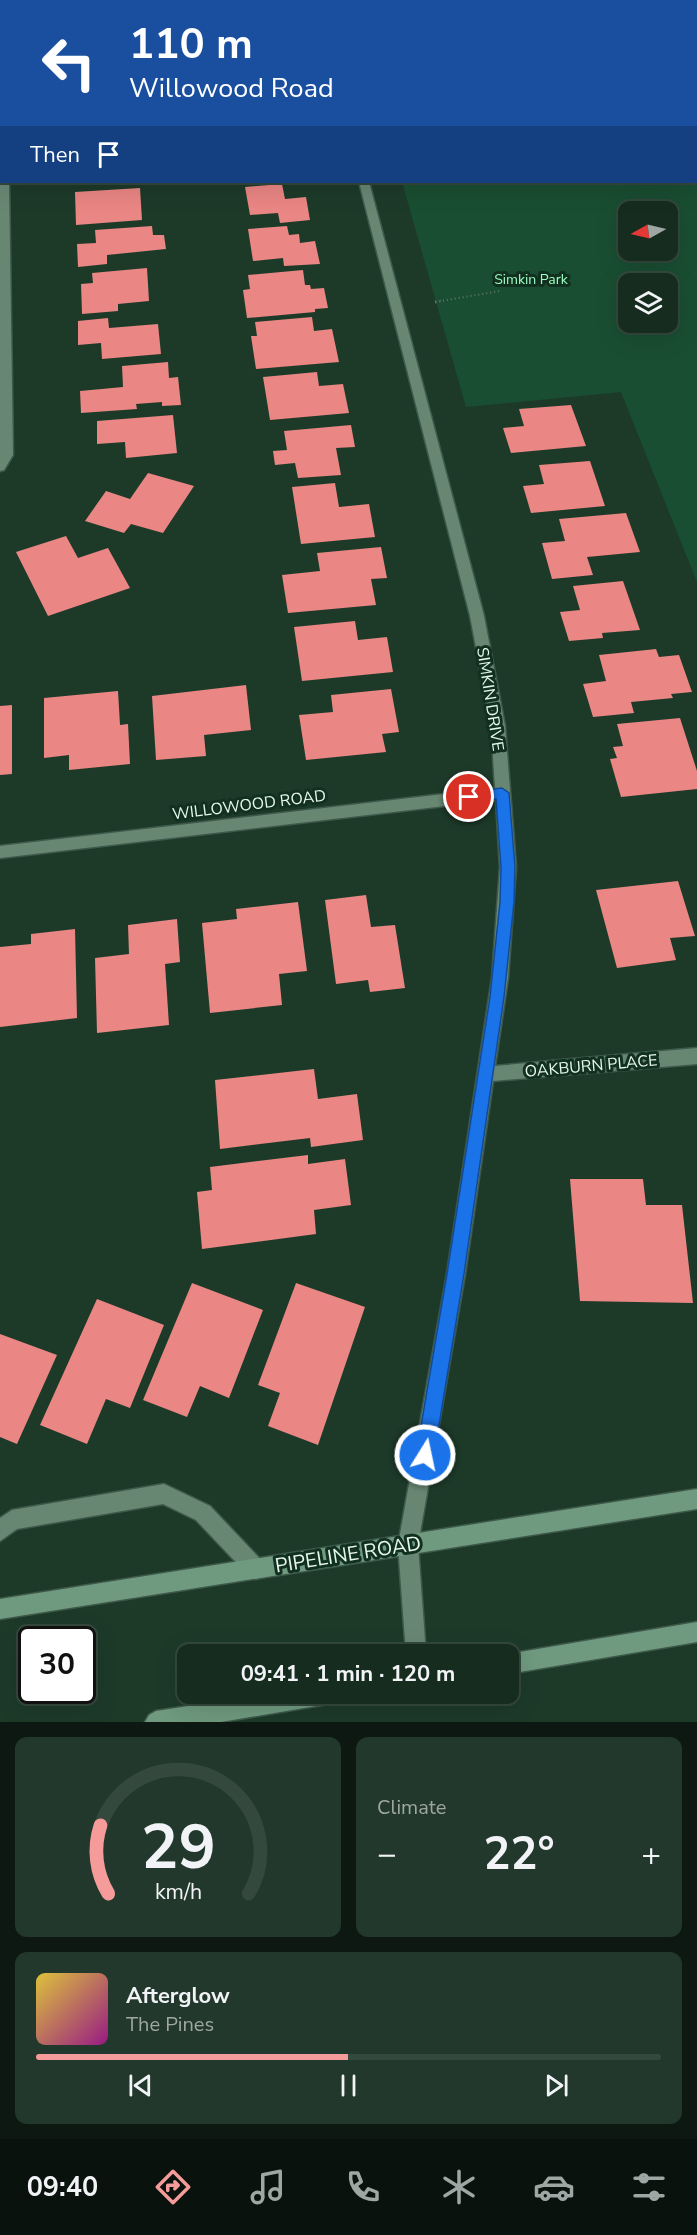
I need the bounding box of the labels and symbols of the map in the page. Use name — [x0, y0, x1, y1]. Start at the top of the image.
north arrow — [618, 201, 678, 261]
park label: Simkin Park — [494, 270, 569, 289]
street label: SIMKIN DRIVE — [471, 646, 509, 753]
pin — [443, 771, 494, 822]
street label: WILLOWOOD ROAD — [171, 785, 327, 825]
street label: OAKBURN PLACE — [524, 1049, 658, 1083]
position arrow — [393, 1423, 457, 1487]
street label: PIPELINE ROAD — [273, 1530, 423, 1579]
speed limit sign: 30 — [18, 1626, 96, 1704]

